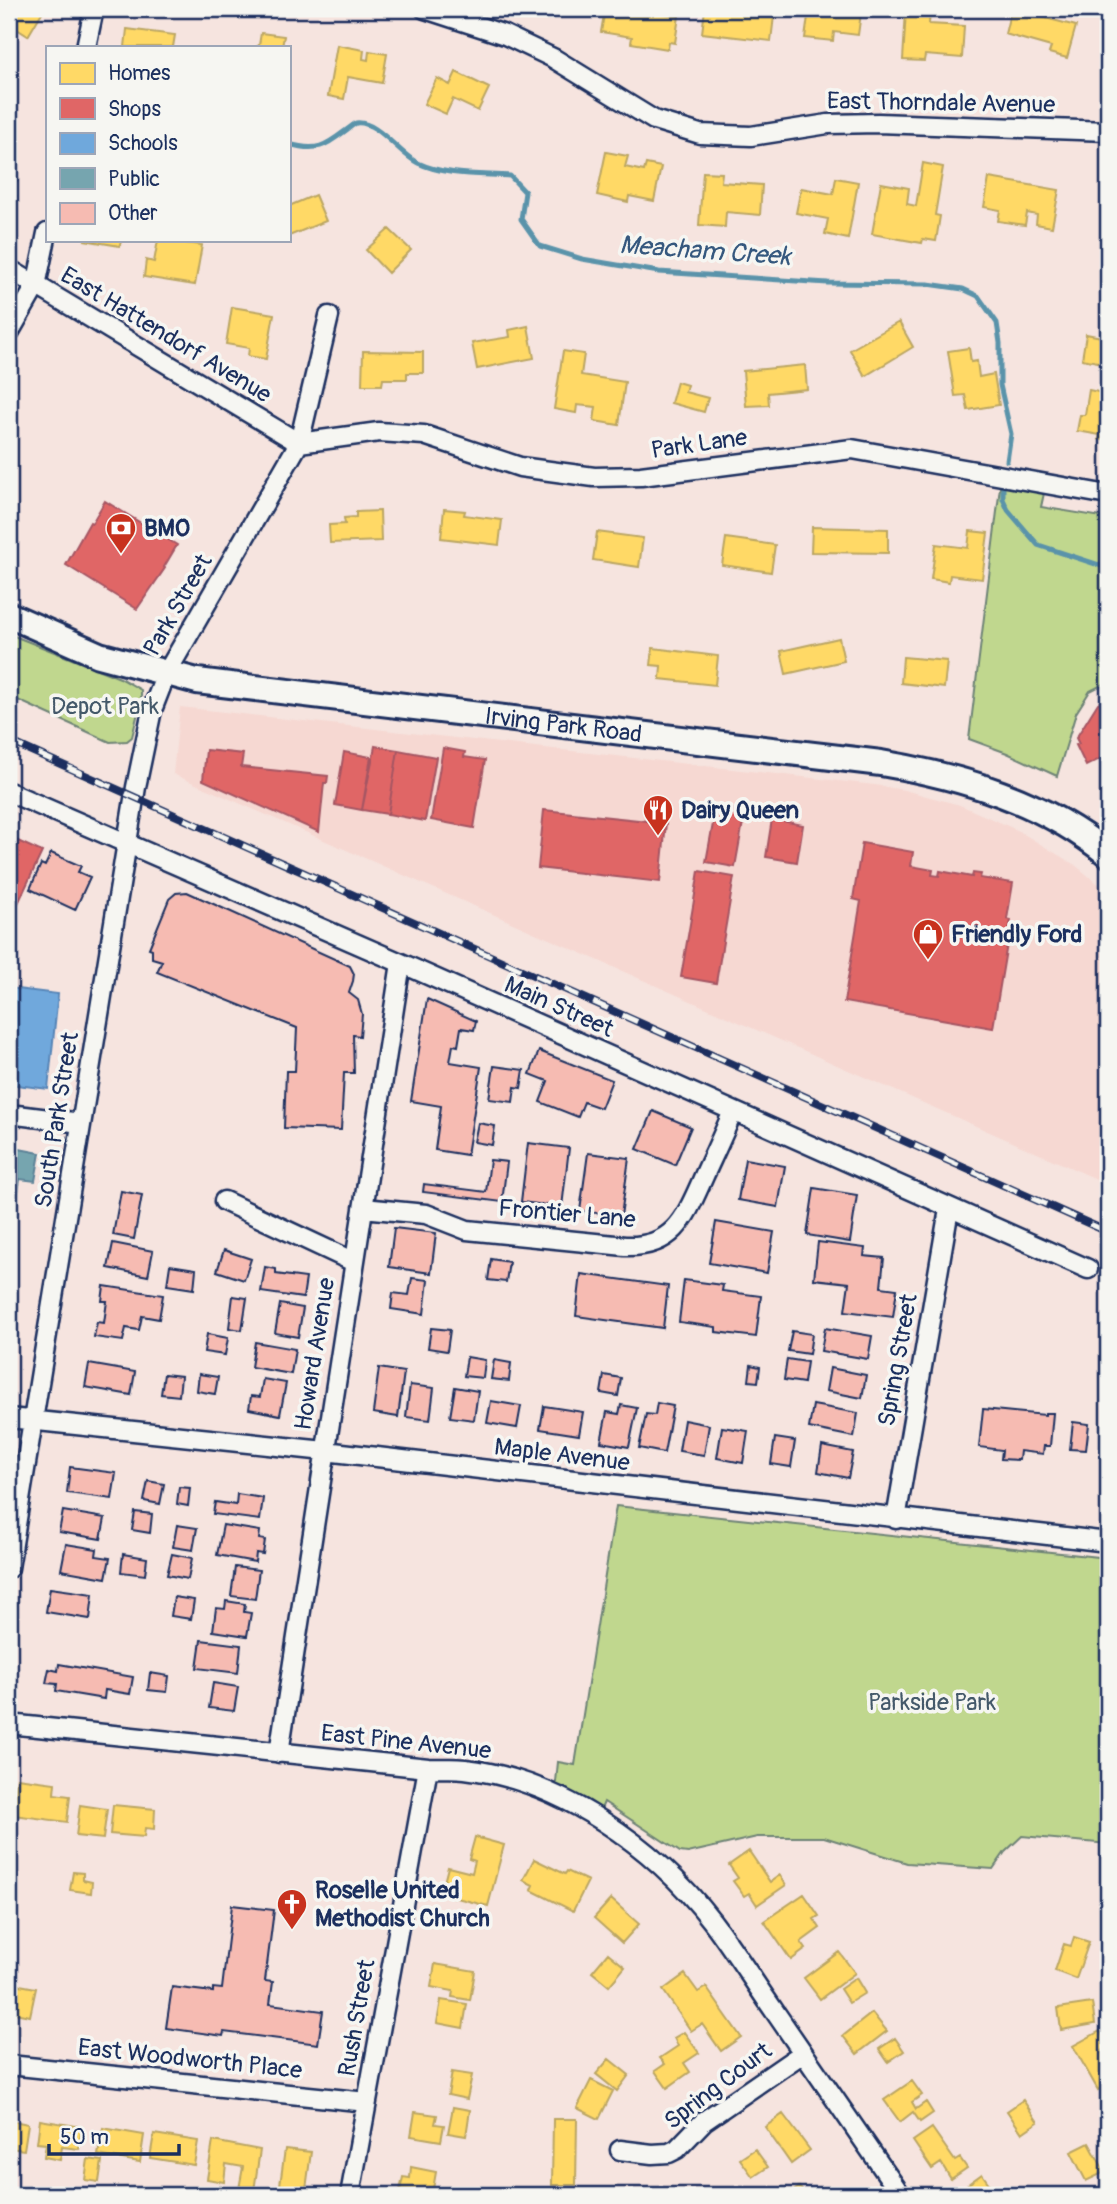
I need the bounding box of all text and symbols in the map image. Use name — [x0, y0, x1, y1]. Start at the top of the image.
legend — [46, 46, 290, 242]
text: Homes — [108, 60, 171, 87]
street label: East Thorndale Avenue — [827, 87, 1056, 119]
text: Shops — [108, 96, 161, 123]
text: Schools — [108, 130, 178, 157]
text: Public — [108, 166, 160, 193]
text: Other — [108, 200, 158, 227]
water label: Meacham Creek — [619, 229, 794, 273]
street label: East Hattendorf Avenue — [55, 261, 277, 409]
street label: Park Lane — [649, 423, 749, 465]
bank icon: BMO — [104, 511, 138, 555]
place label: BMO — [144, 514, 190, 543]
street label: Park Street — [137, 549, 219, 661]
park label: Depot Park — [51, 692, 159, 721]
street label: Irving Park Road — [483, 701, 644, 749]
restaurant icon: Dairy Queen — [641, 793, 675, 837]
place label: Dairy Queen — [681, 796, 799, 825]
shop icon: Friendly Ford — [911, 917, 945, 961]
place label: Friendly Ford — [951, 920, 1082, 949]
street label: Main Street — [500, 970, 618, 1044]
street label: South Park Street — [29, 1030, 85, 1210]
street label: Frontier Lane — [497, 1194, 637, 1234]
street label: Howard Avenue — [289, 1276, 341, 1432]
street label: Spring Street — [872, 1291, 924, 1428]
street label: Maple Avenue — [493, 1432, 632, 1478]
park label: Parkside Park — [868, 1688, 996, 1717]
street label: East Pine Avenue — [319, 1719, 493, 1765]
place label: Roselle United Methodist Church — [315, 1876, 490, 1933]
church icon: Roselle United Methodist Church — [275, 1887, 309, 1931]
street label: Rush Street — [332, 1957, 382, 2079]
street label: East Woodworth Place — [76, 2033, 304, 2085]
street label: Spring Court — [659, 2036, 778, 2136]
scale bar — [49, 2113, 178, 2157]
text: 50 m — [60, 2124, 109, 2151]

